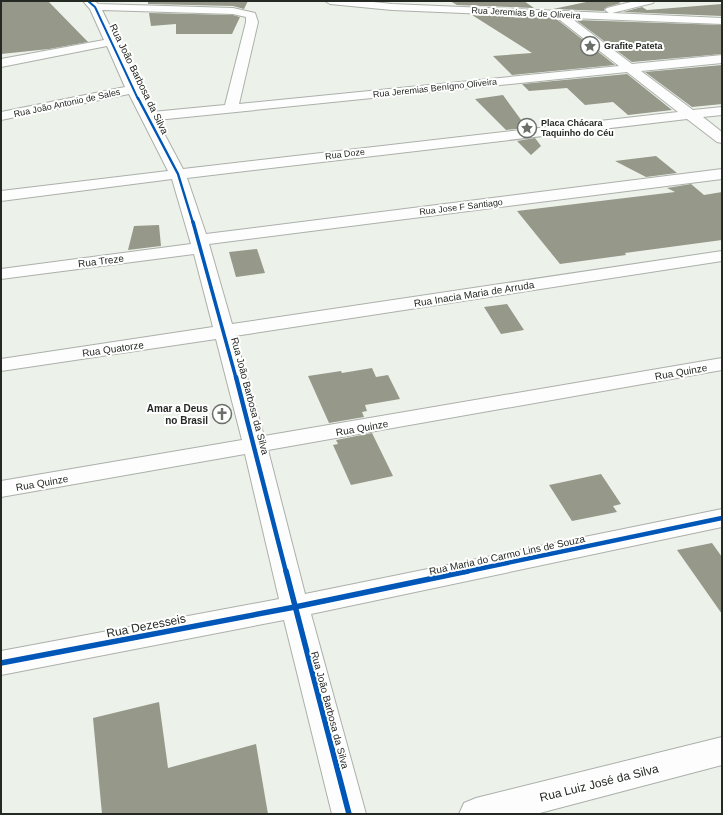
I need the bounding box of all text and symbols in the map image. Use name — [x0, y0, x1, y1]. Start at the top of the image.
street label: Rua Jeremias B de Oliveira — [471, 5, 581, 21]
street label: Rua João Barbosa da Silva — [107, 22, 171, 136]
place icon: Grafite Pateta — [579, 35, 601, 57]
place label: Grafite Pateta — [604, 41, 664, 51]
street label: Rua Jeremias Benígno Oliveira — [373, 77, 497, 99]
street label: Rua João Antonio de Sales — [13, 87, 122, 119]
place icon: Placa Chácara Taquinho do Céu — [516, 117, 538, 139]
place label: Placa Chácara Taquinho do Céu — [541, 118, 614, 138]
street label: Rua Doze — [325, 147, 365, 161]
street label: Rua Jose F Santiago — [419, 197, 503, 217]
street label: Rua Treze — [77, 253, 125, 269]
street label: Rua Inacia Maria de Arruda — [413, 279, 535, 309]
street label: Rua João Barbosa da Silva — [229, 336, 271, 456]
street label: Rua Quatorze — [81, 339, 145, 359]
street label: Rua Quinze — [654, 362, 708, 382]
place label: Amar a Deus no Brasil — [147, 403, 208, 426]
church icon: Amar a Deus no Brasil — [211, 403, 233, 425]
street label: Rua Quinze — [335, 418, 389, 438]
street label: Rua Quinze — [15, 473, 69, 493]
street label: Rua Maria do Carmo Lins de Souza — [428, 533, 586, 577]
street label: Rua Dezesseis — [105, 611, 187, 641]
street label: Rua João Barbosa da Silva — [309, 650, 351, 770]
street label: Rua Luiz José da Silva — [538, 761, 660, 805]

